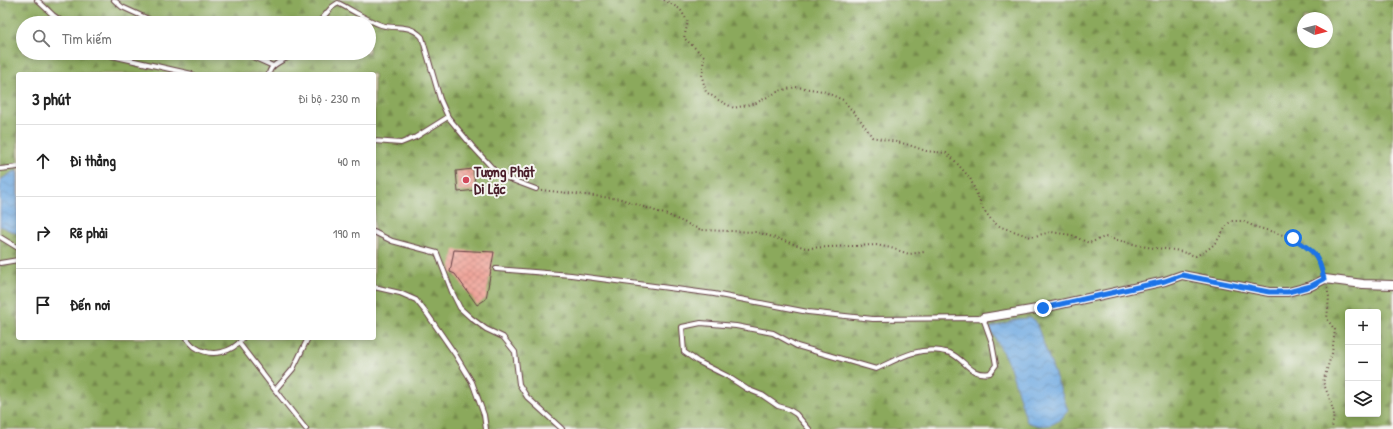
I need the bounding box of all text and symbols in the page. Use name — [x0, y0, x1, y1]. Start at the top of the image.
north arrow — [1297, 12, 1333, 48]
search box — [16, 16, 376, 60]
icon: search — [30, 27, 52, 49]
text: Tìm kiếm — [62, 28, 112, 49]
text: 3 phút — [32, 87, 71, 110]
text: Đi bộ · 230 m — [298, 89, 360, 107]
icon: ahead — [32, 150, 54, 172]
text: Đi thẳng — [70, 150, 116, 171]
text: 40 m — [337, 152, 360, 170]
place label: Tượng Phật Di Lặc — [473, 161, 535, 199]
marker: Tượng Phật Di Lặc — [461, 175, 471, 185]
icon: right — [32, 222, 54, 244]
text: Rẽ phải — [70, 222, 108, 243]
text: 190 m — [333, 224, 360, 242]
route start — [1284, 229, 1302, 247]
icon: arrive — [32, 294, 54, 316]
text: Đến nơi — [70, 294, 111, 315]
route end — [1034, 299, 1052, 317]
map controls — [1345, 309, 1381, 417]
button: + — [1345, 309, 1381, 345]
button: − — [1345, 345, 1381, 381]
button: layers — [1345, 381, 1381, 417]

